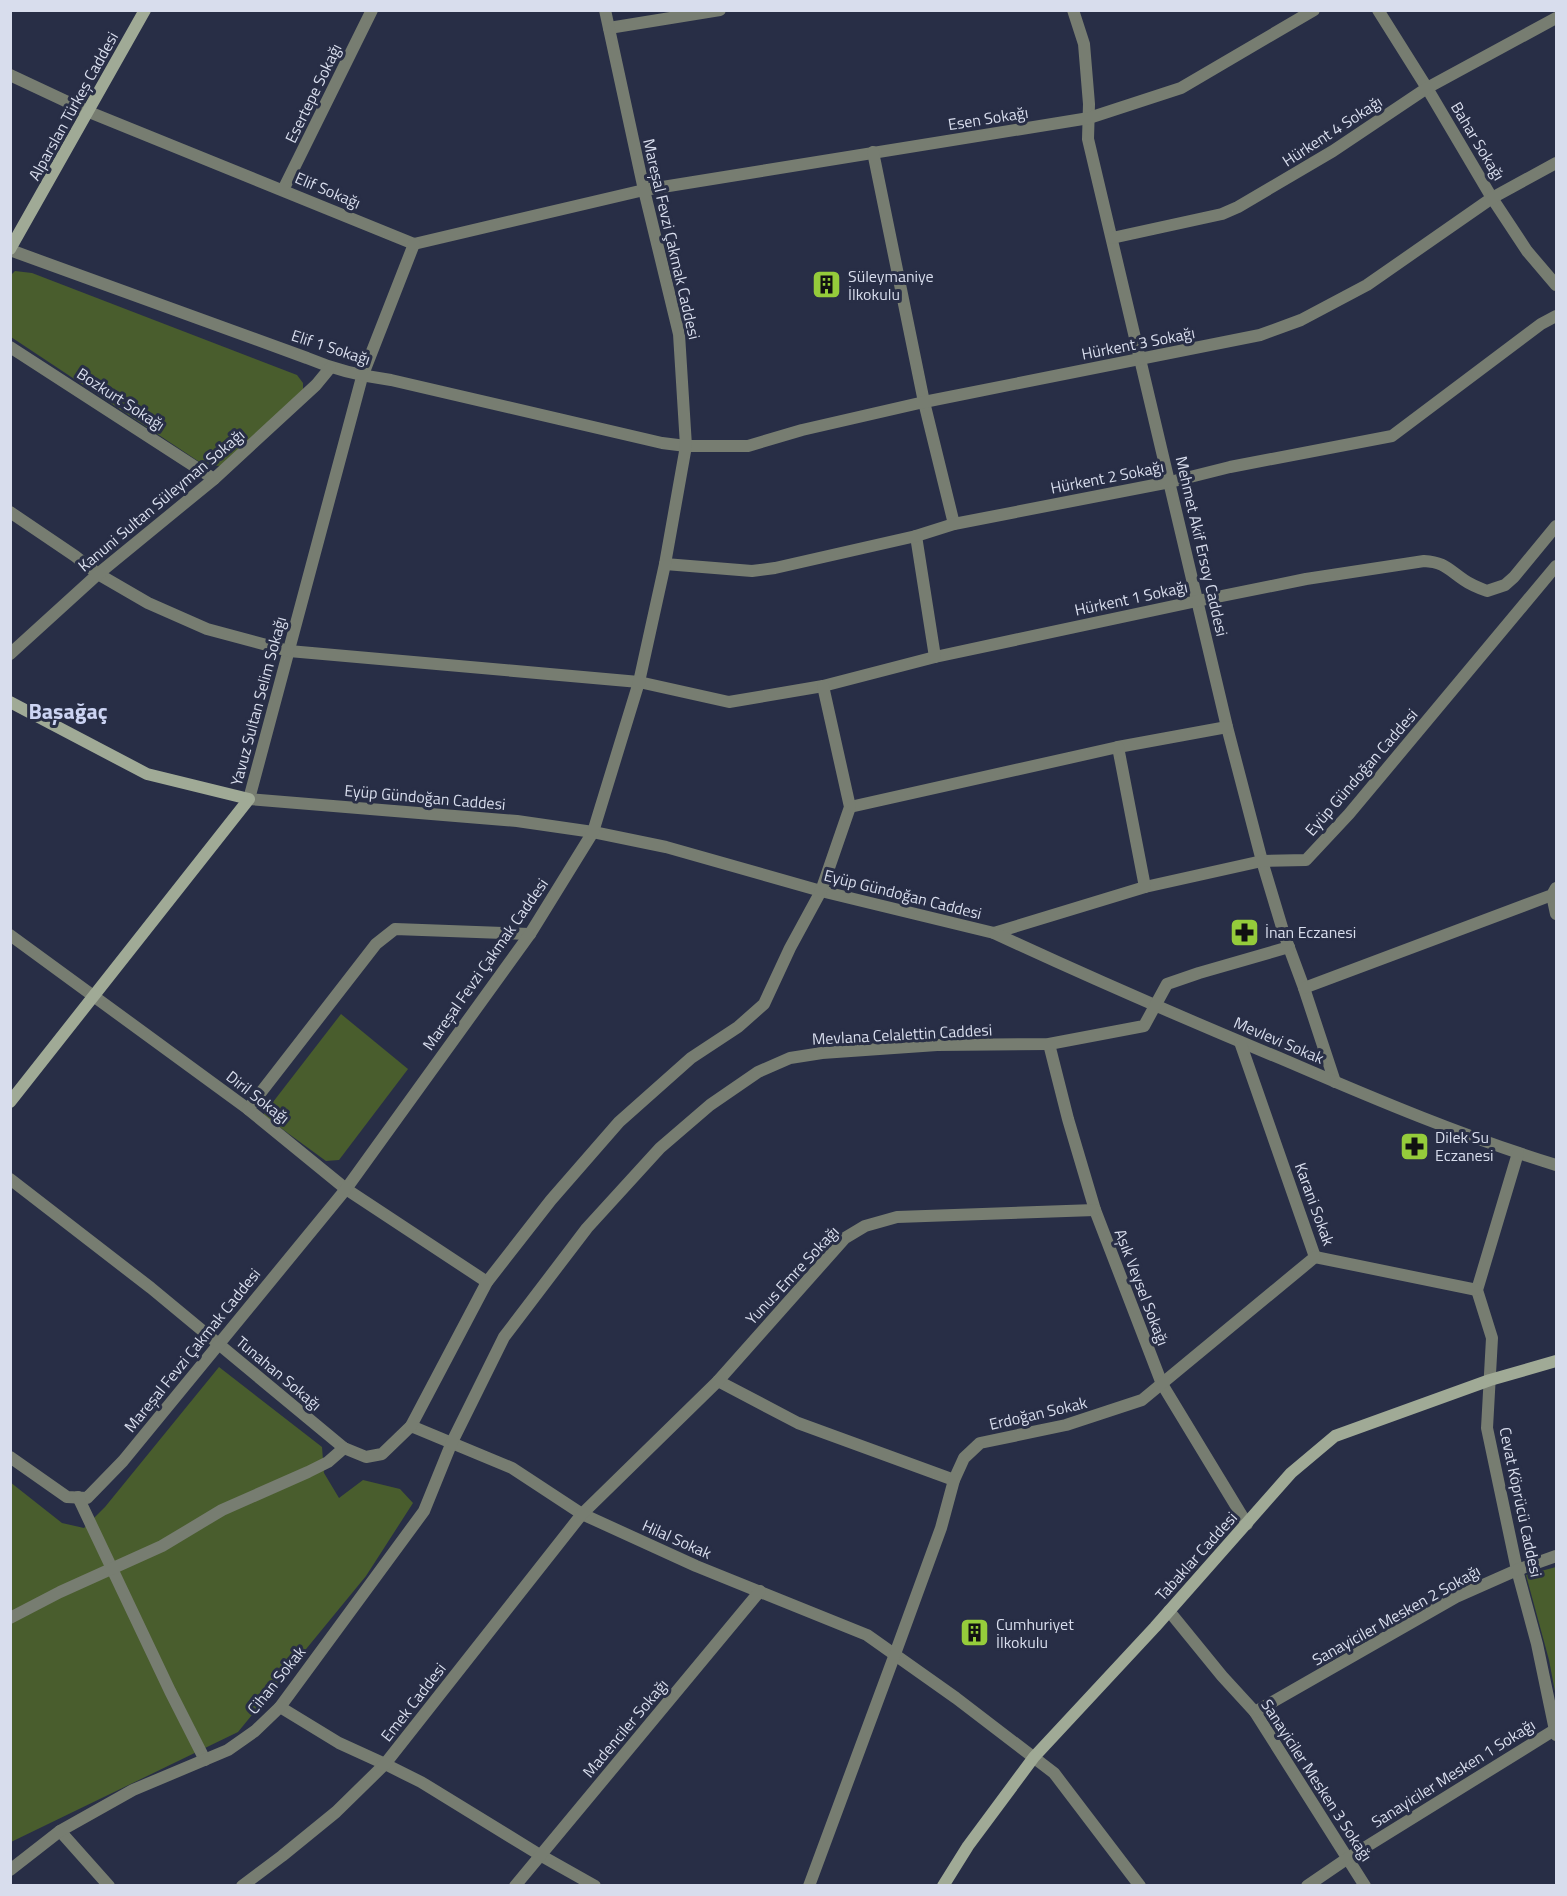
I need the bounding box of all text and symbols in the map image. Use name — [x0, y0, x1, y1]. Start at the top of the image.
street label: Alparslan Türkeş Caddesi — [22, 27, 124, 185]
street label: Esertepe Sokağı — [279, 39, 347, 147]
street label: Hürkent 4 Sokağı — [1277, 90, 1387, 172]
street label: Bahar Sokağı — [1445, 97, 1511, 185]
street label: Esen Sokağı — [946, 100, 1030, 136]
street label: Mareşal Fevzi Çakmak Caddesi — [637, 136, 707, 342]
street label: Elif Sokağı — [291, 165, 365, 215]
place label: Süleymaniye İlkokulu — [848, 264, 934, 306]
building icon: Süleymaniye İlkokulu — [811, 269, 843, 301]
street label: Hürkent 3 Sokağı — [1079, 320, 1197, 366]
street label: Elif 1 Sokağı — [288, 323, 374, 371]
street label: Bozkurt Sokağı — [72, 361, 170, 437]
street label: Kanuni Sultan Süleyman Sokağı — [72, 423, 250, 577]
street label: Hürkent 2 Sokağı — [1048, 454, 1166, 500]
street label: Mehmet Akif Ersoy Caddesi — [1170, 454, 1234, 638]
street label: Hürkent 1 Sokağı — [1072, 574, 1190, 622]
street label: Yavuz Sultan Selim Sokağı — [224, 614, 292, 788]
district label: Başağaç — [28, 694, 108, 728]
street label: Eyüp Gündoğan Caddesi — [1299, 703, 1423, 841]
street label: Eyüp Gündoğan Caddesi — [343, 778, 507, 816]
street label: Eyüp Gündoğan Caddesi — [822, 863, 984, 925]
street label: Mareşal Fevzi Çakmak Caddesi — [416, 873, 554, 1055]
pharmacy icon: İnan Eczanesi — [1228, 916, 1260, 948]
place label: İnan Eczanesi — [1265, 920, 1356, 944]
street label: Mevlevi Sokak — [1230, 1010, 1328, 1070]
street label: Mevlana Celalettin Caddesi — [811, 1017, 993, 1051]
street label: Diril Sokağı — [221, 1065, 295, 1129]
place label: Dilek Su Eczanesi — [1435, 1125, 1494, 1167]
pharmacy icon: Dilek Su Eczanesi — [1398, 1130, 1430, 1162]
street label: Karani Sokak — [1289, 1159, 1341, 1249]
street label: Yunus Emre Sokağı — [740, 1220, 844, 1330]
street label: Aşık Veysel Sokağı — [1109, 1225, 1175, 1349]
street label: Mareşal Fevzi Çakmak Caddesi — [118, 1263, 266, 1437]
street label: Tunahan Sokağı — [231, 1330, 327, 1416]
street label: Erdoğan Sokak — [987, 1390, 1090, 1436]
street label: Cevat Köprücü Caddesi — [1493, 1425, 1549, 1579]
street label: Tabaklar Caddesi — [1149, 1506, 1243, 1606]
street label: Hilal Sokak — [638, 1513, 716, 1565]
street label: Sanayiciler Mesken 2 Sokağı — [1307, 1559, 1485, 1671]
place label: Cumhuriyet İlkokulu — [996, 1612, 1074, 1654]
building icon: Cumhuriyet İlkokulu — [959, 1617, 991, 1649]
street label: Cihan Sokak — [241, 1641, 311, 1719]
street label: Emek Caddesi — [375, 1658, 451, 1746]
street label: Madenciler Sokağı — [576, 1673, 674, 1783]
street label: Sanayiciler Mesken 3 Sokağı — [1255, 1694, 1379, 1866]
street label: Sanayiciler Mesken 1 Sokağı — [1366, 1713, 1540, 1833]

